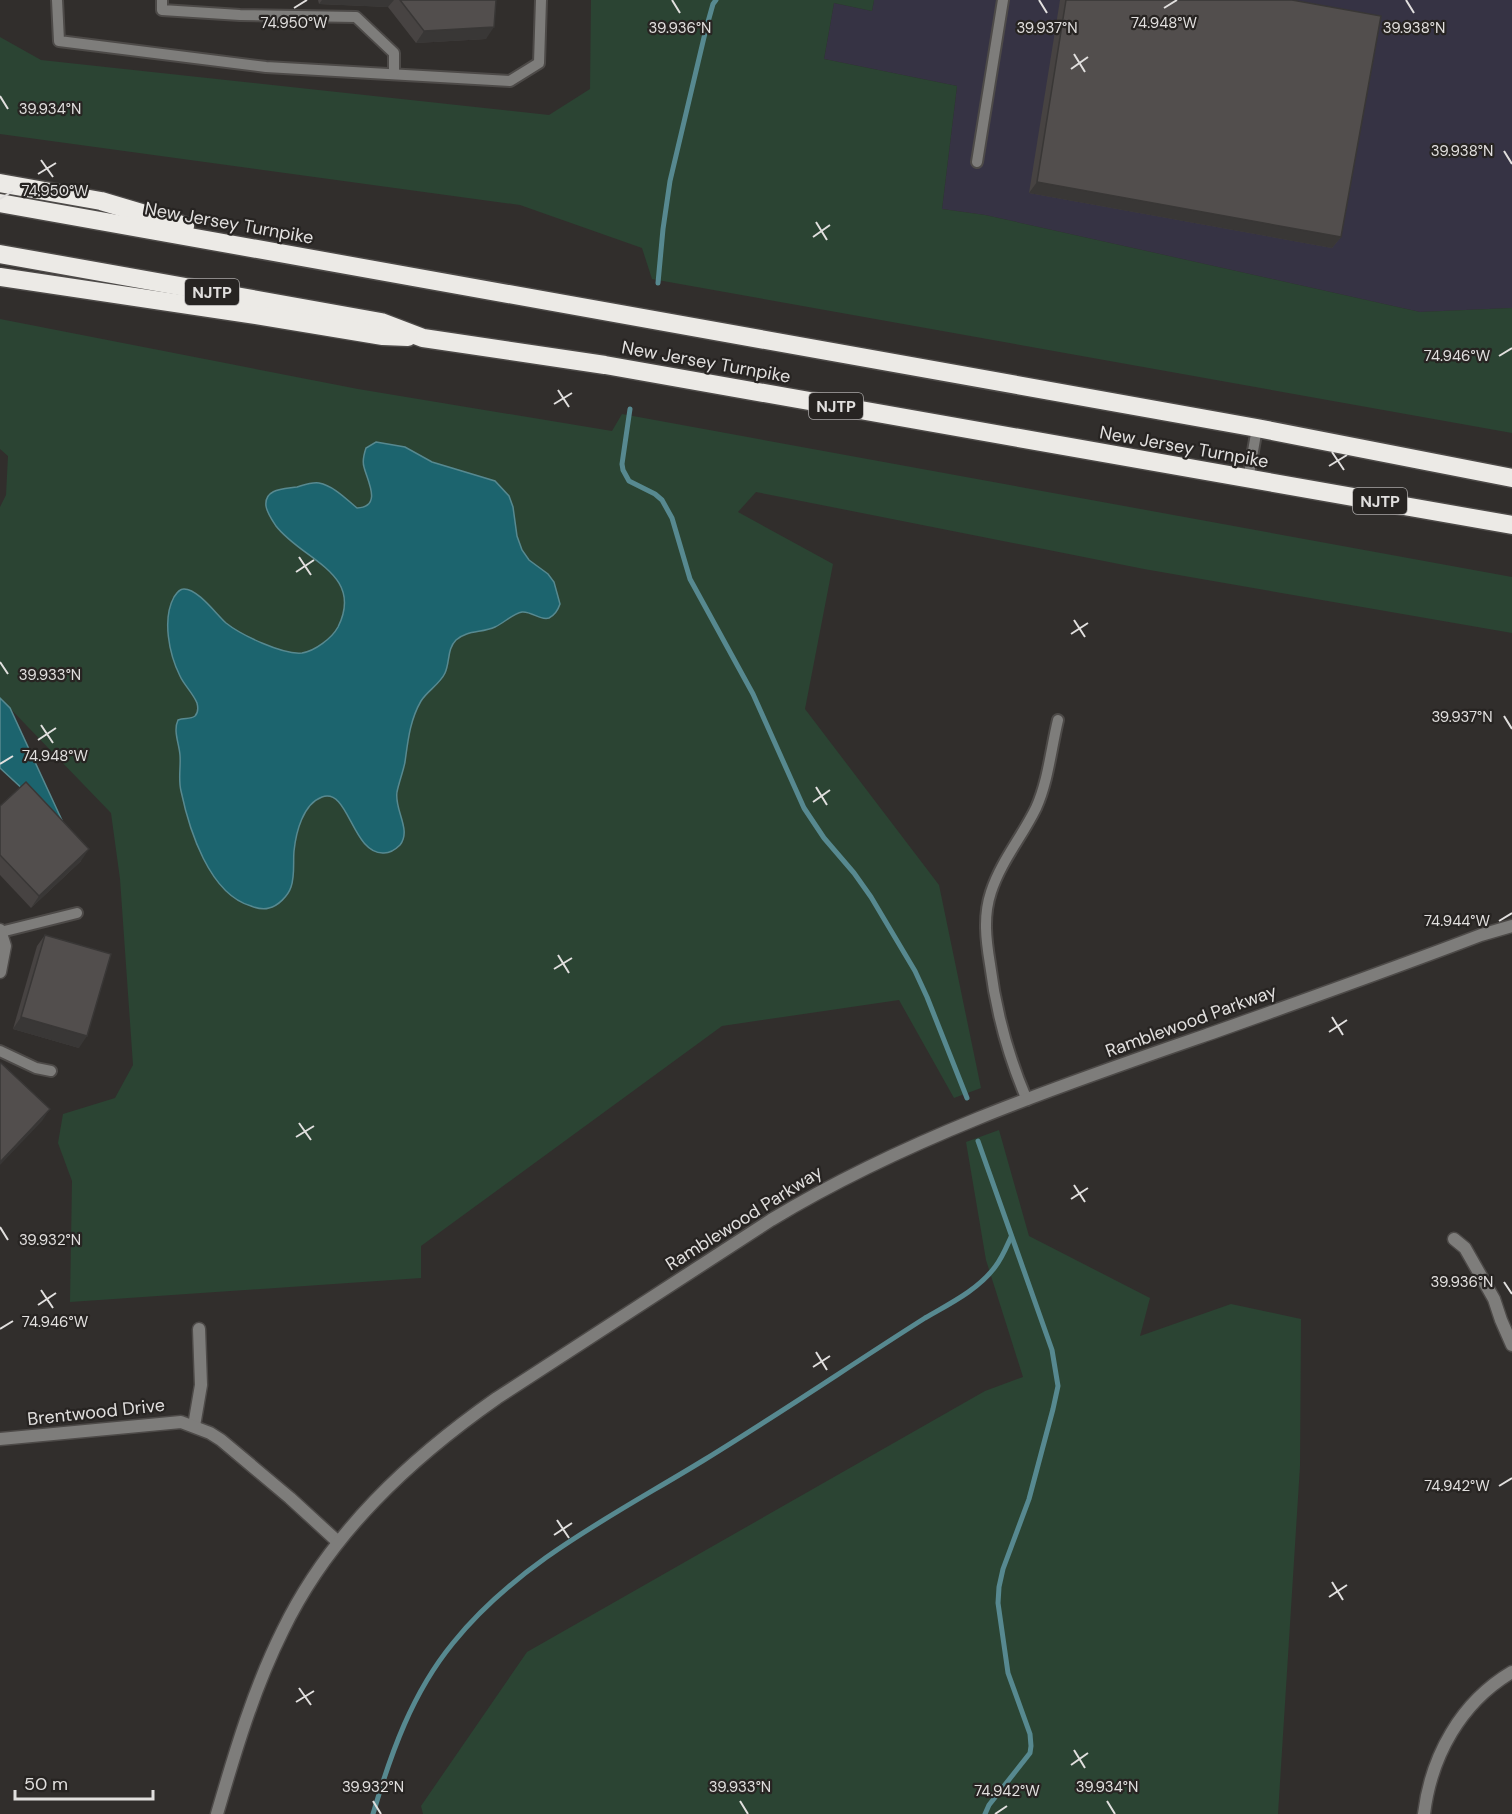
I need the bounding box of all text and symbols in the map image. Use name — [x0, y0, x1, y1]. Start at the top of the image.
text: 74.950°W — [260, 13, 328, 33]
text: 74.948°W — [1131, 13, 1198, 33]
text: 39.936°N — [649, 18, 711, 38]
text: 39.937°N — [1016, 18, 1078, 38]
text: 39.938°N — [1383, 18, 1445, 38]
text: 39.934°N — [19, 99, 81, 119]
text: 39.938°N — [1431, 141, 1493, 161]
text: 74.950°W — [21, 181, 89, 201]
street label: New Jersey Turnpike — [143, 196, 315, 250]
road number: NJTP — [185, 279, 239, 305]
street label: New Jersey Turnpike — [620, 335, 792, 389]
text: 74.946°W — [1424, 346, 1491, 366]
road number: NJTP — [809, 393, 863, 419]
street label: New Jersey Turnpike — [1098, 420, 1270, 474]
road number: NJTP — [1353, 488, 1407, 514]
text: 39.933°N — [19, 665, 81, 685]
text: 39.937°N — [1431, 707, 1493, 727]
text: 74.948°W — [22, 746, 89, 766]
text: 74.944°W — [1424, 911, 1491, 931]
street label: Ramblewood Parkway — [1102, 979, 1280, 1063]
street label: Ramblewood Parkway — [661, 1160, 827, 1276]
text: 39.932°N — [19, 1230, 81, 1250]
text: 39.936°N — [1431, 1272, 1493, 1292]
text: 74.946°W — [22, 1312, 89, 1332]
street label: Brentwood Drive — [26, 1393, 166, 1431]
text: 74.942°W — [1424, 1476, 1490, 1496]
scale bar — [15, 1763, 153, 1801]
text: 50 m — [24, 1772, 68, 1796]
text: 39.932°N — [342, 1777, 404, 1797]
text: 39.933°N — [709, 1777, 771, 1797]
text: 39.934°N — [1076, 1777, 1138, 1797]
text: 74.942°W — [974, 1781, 1040, 1801]

